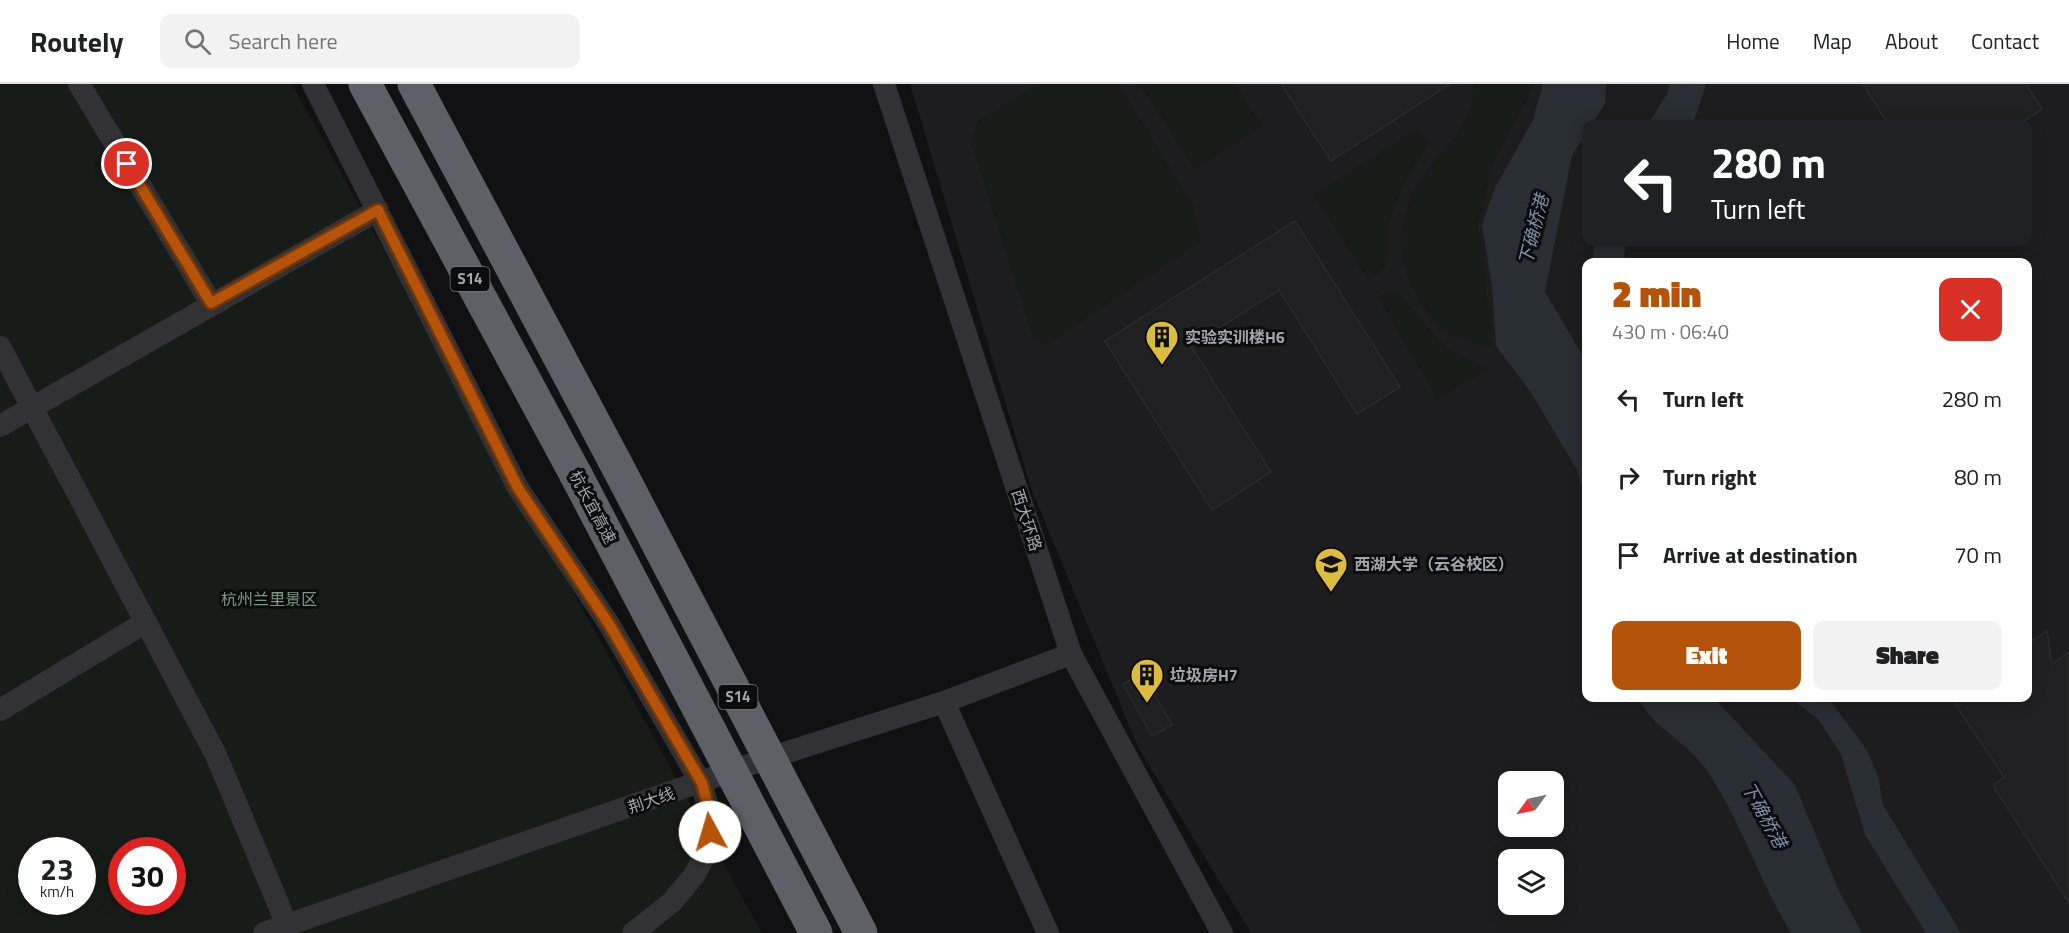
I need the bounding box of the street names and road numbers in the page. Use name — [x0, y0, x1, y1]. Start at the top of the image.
road number: S14 — [450, 267, 490, 291]
street label: 杭长宜高速 — [564, 466, 622, 548]
street label: 西大环路 — [1006, 486, 1048, 554]
road number: S14 — [718, 685, 758, 709]
street label: 荆大线 — [624, 781, 678, 819]

